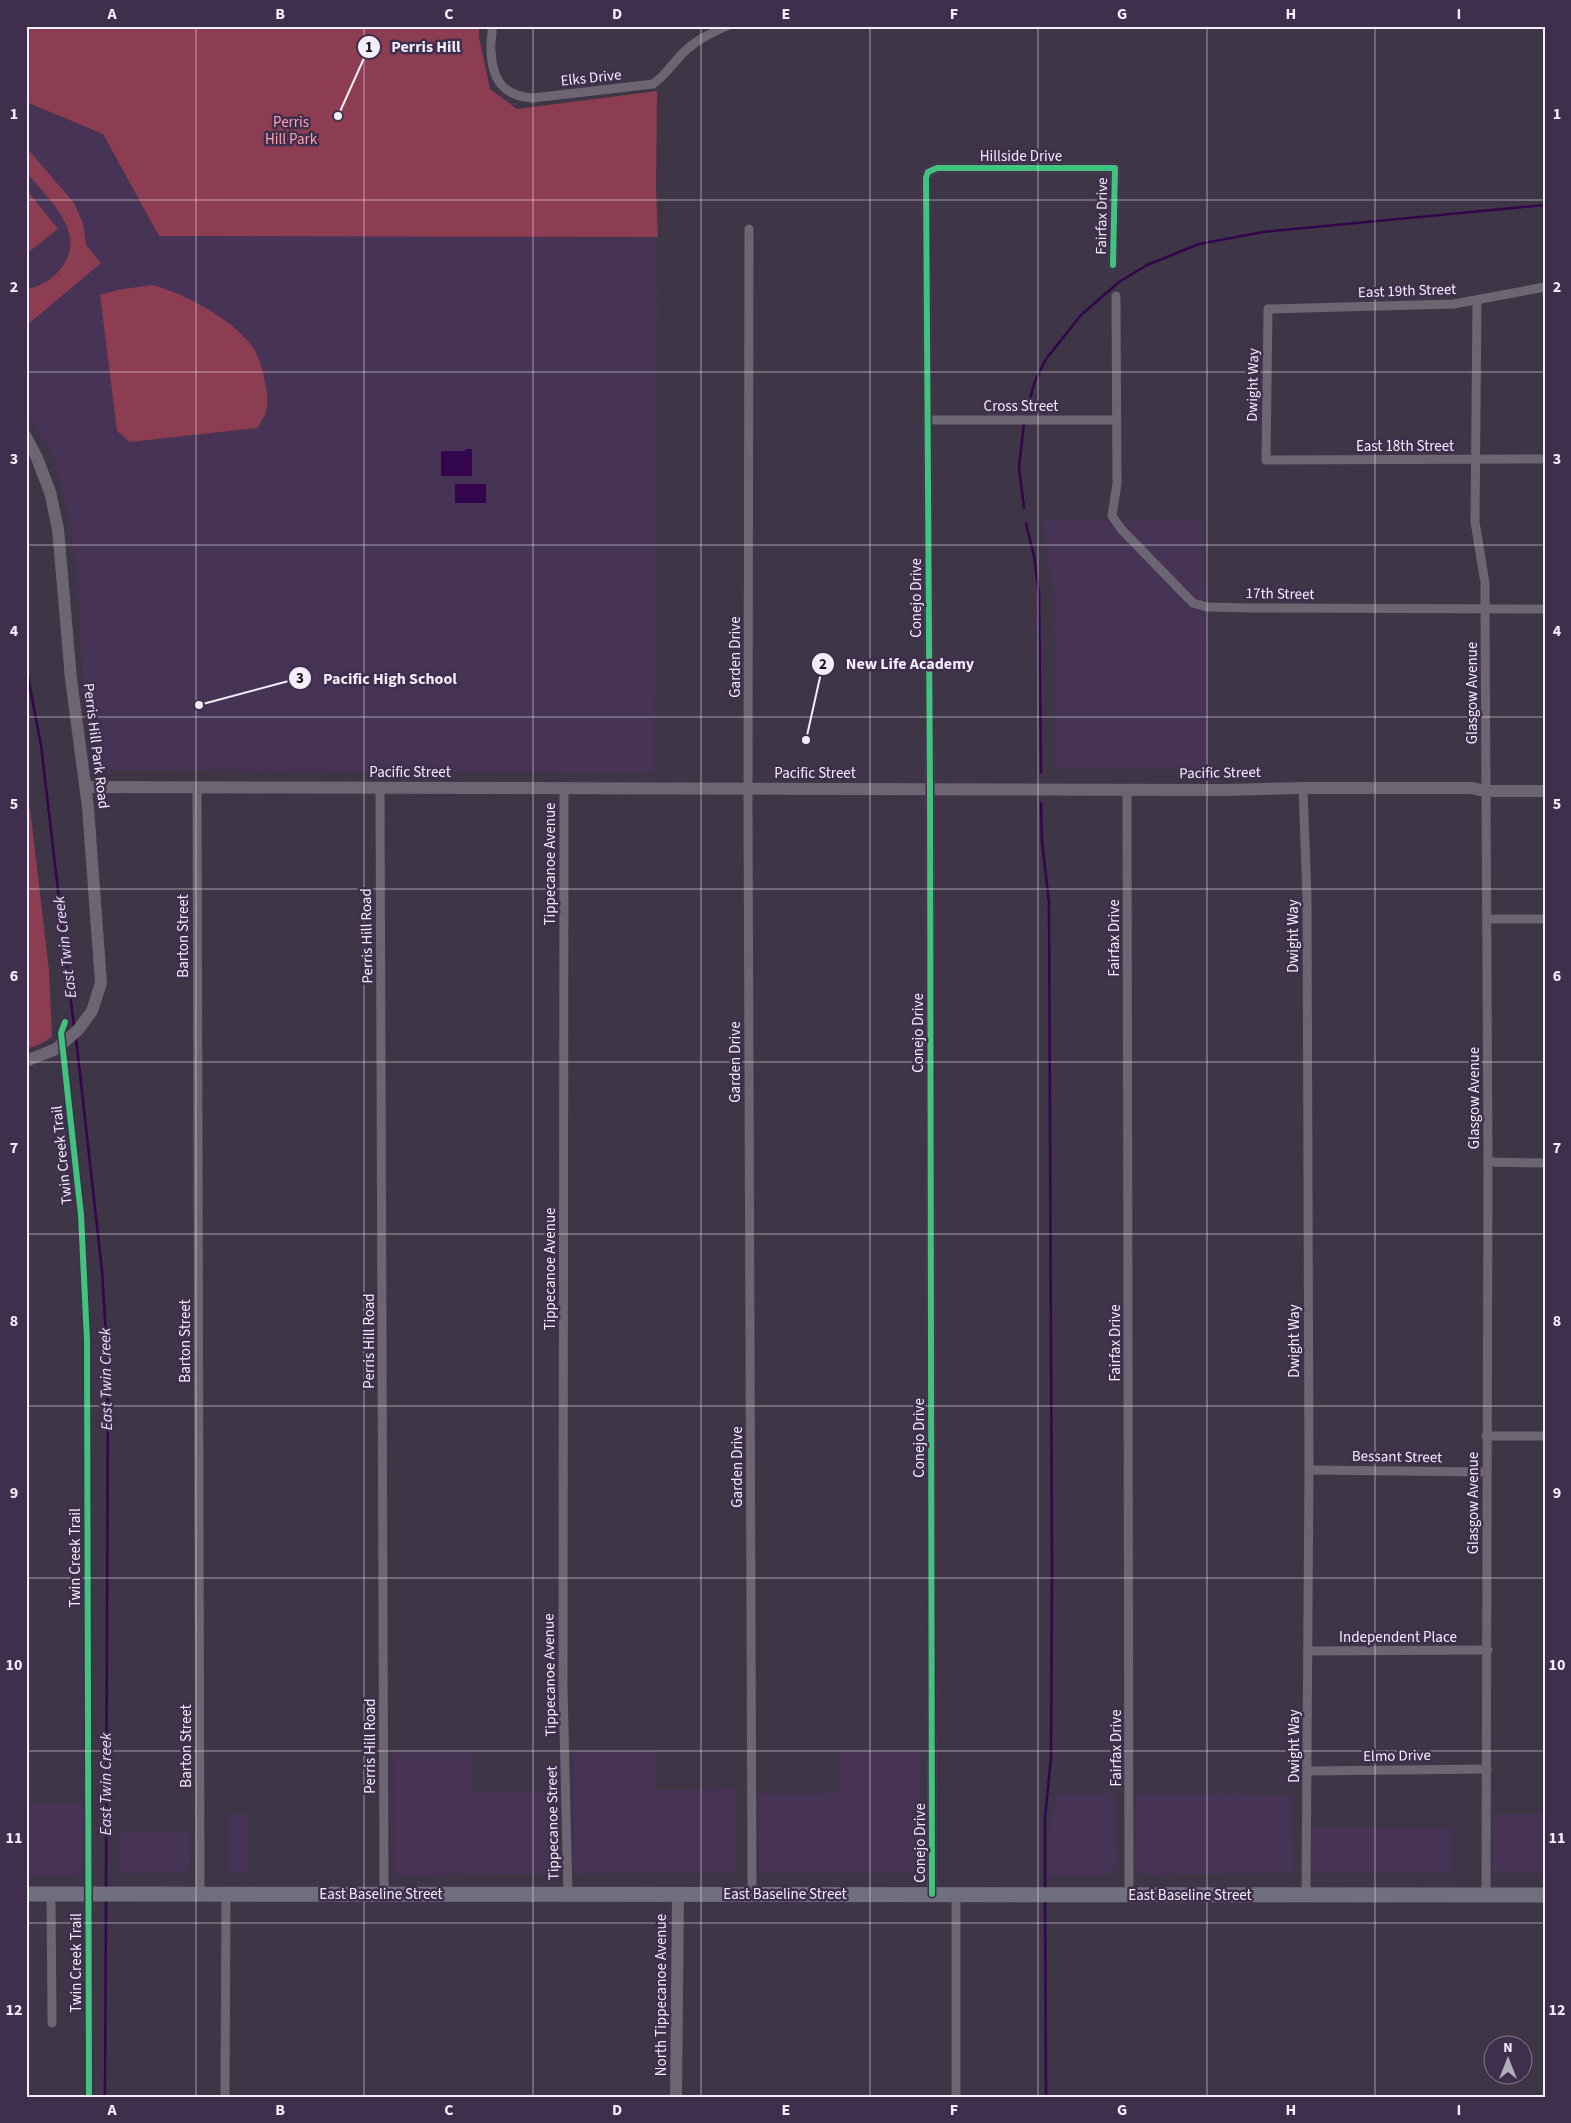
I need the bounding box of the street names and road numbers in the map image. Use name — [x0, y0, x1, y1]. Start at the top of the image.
street label: Elks Drive — [560, 64, 622, 92]
street label: Hillside Drive — [980, 146, 1062, 167]
street label: Fairfax Drive — [1091, 177, 1113, 255]
street label: East 19th Street — [1358, 279, 1456, 303]
street label: Dwight Way — [1242, 348, 1264, 422]
street label: Cross Street — [984, 396, 1058, 417]
street label: East 18th Street — [1356, 436, 1454, 457]
street label: Conejo Drive — [906, 558, 927, 638]
street label: 17th Street — [1245, 583, 1315, 605]
street label: Garden Drive — [725, 616, 746, 698]
street label: Glasgow Avenue — [1462, 642, 1483, 744]
street label: Perris Hill Park Road — [78, 682, 114, 810]
street label: Pacific Street — [369, 762, 451, 783]
street label: Pacific Street — [1179, 762, 1261, 784]
street label: Pacific Street — [774, 763, 856, 784]
street label: Tippecanoe Avenue — [540, 802, 561, 926]
street label: Perris Hill Road — [356, 888, 378, 984]
street label: Barton Street — [173, 894, 194, 978]
street label: Fairfax Drive — [1104, 899, 1125, 977]
street label: Dwight Way — [1283, 899, 1304, 973]
street label: Conejo Drive — [908, 993, 929, 1073]
street label: Garden Drive — [725, 1021, 746, 1103]
street label: Glasgow Avenue — [1464, 1047, 1485, 1149]
street label: Twin Creek Trail — [46, 1104, 78, 1206]
street label: Tippecanoe Avenue — [540, 1207, 561, 1331]
street label: Perris Hill Road — [359, 1293, 380, 1389]
street label: Barton Street — [175, 1299, 196, 1383]
street label: Fairfax Drive — [1105, 1304, 1126, 1382]
street label: Dwight Way — [1284, 1304, 1305, 1378]
street label: Conejo Drive — [909, 1398, 930, 1478]
street label: Garden Drive — [727, 1426, 748, 1508]
street label: Bessant Street — [1352, 1446, 1442, 1468]
street label: Glasgow Avenue — [1463, 1452, 1484, 1554]
street label: Twin Creek Trail — [65, 1508, 86, 1608]
street label: Tippecanoe Avenue — [538, 1613, 562, 1737]
street label: Independent Place — [1339, 1627, 1457, 1648]
street label: Perris Hill Road — [360, 1698, 381, 1794]
street label: Barton Street — [176, 1704, 197, 1788]
street label: Fairfax Drive — [1106, 1709, 1127, 1787]
street label: Dwight Way — [1284, 1709, 1305, 1783]
street label: Elmo Drive — [1363, 1745, 1431, 1767]
street label: Tippecanoe Street — [542, 1766, 564, 1880]
street label: Conejo Drive — [910, 1803, 931, 1883]
street label: East Baseline Street — [319, 1884, 443, 1905]
street label: East Baseline Street — [723, 1884, 847, 1905]
street label: East Baseline Street — [1128, 1885, 1252, 1906]
street label: Twin Creek Trail — [66, 1913, 87, 2013]
street label: North Tippecanoe Avenue — [651, 1914, 672, 2076]

